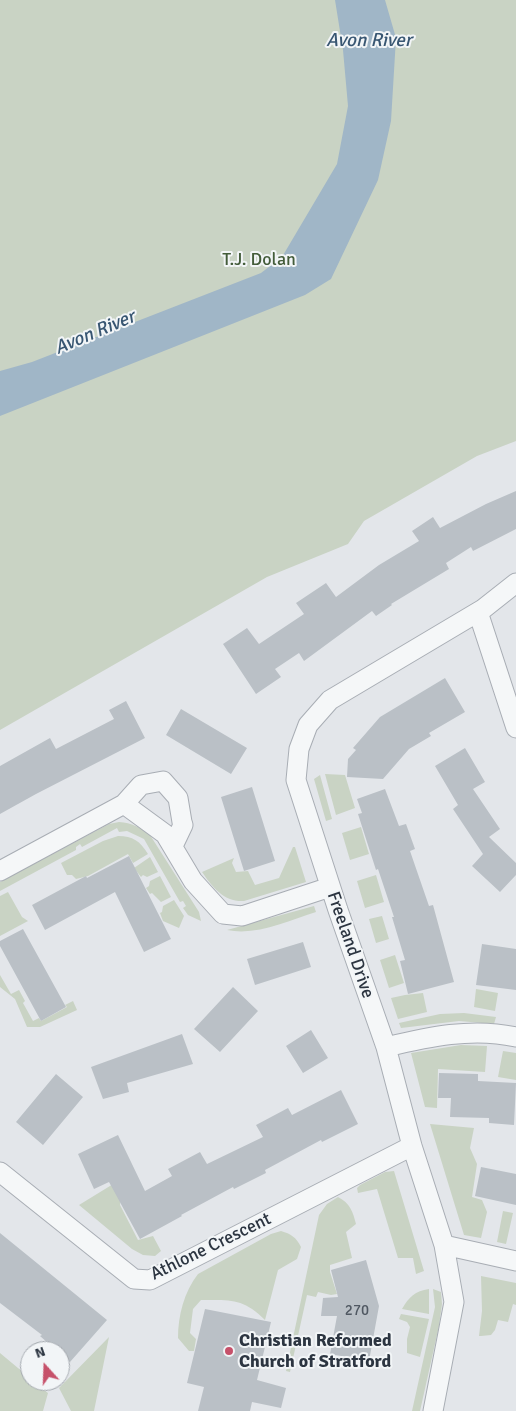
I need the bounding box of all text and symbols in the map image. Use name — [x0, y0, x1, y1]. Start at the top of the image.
water label: Avon River — [326, 30, 412, 52]
park label: T.J. Dolan — [222, 249, 296, 271]
water label: Avon River — [51, 306, 139, 360]
street label: Freeland Drive — [322, 889, 378, 1001]
street label: Athlone Crescent — [147, 1208, 275, 1286]
house number: 270 — [345, 1302, 369, 1320]
place label: Christian Reformed Church of Stratford — [239, 1330, 392, 1372]
north arrow — [20, 1341, 70, 1391]
text: N — [33, 1343, 48, 1362]
marker: Christian Reformed Church of Stratford — [223, 1345, 235, 1357]

